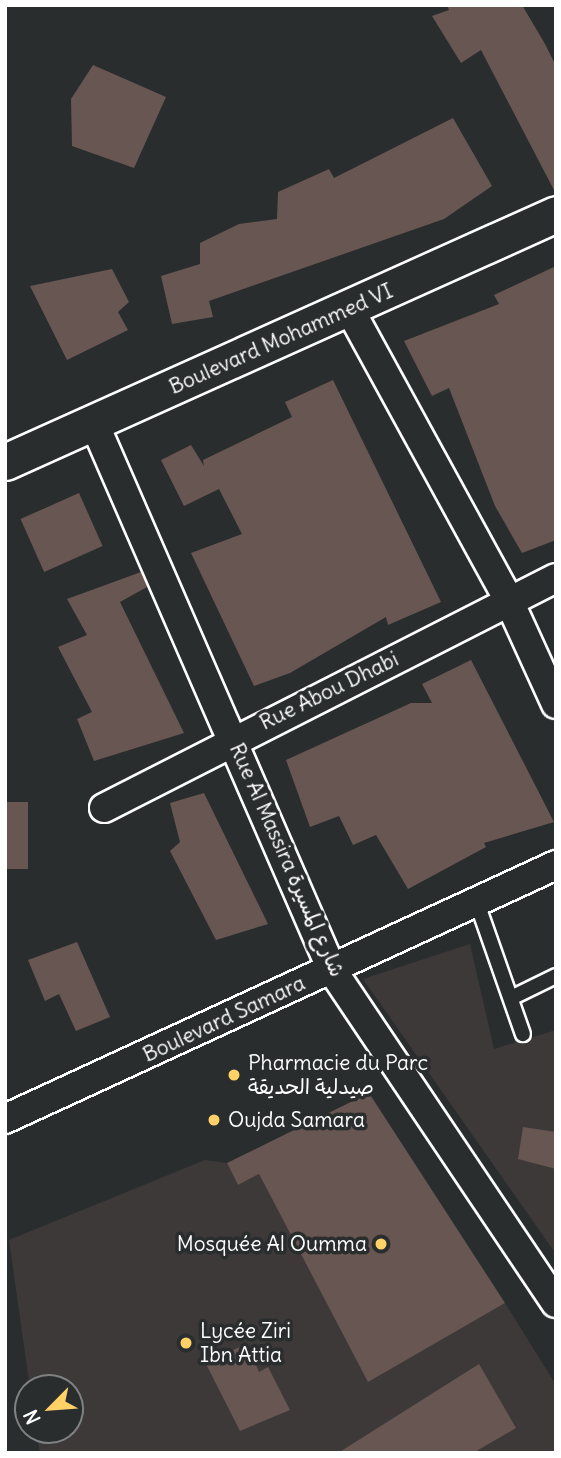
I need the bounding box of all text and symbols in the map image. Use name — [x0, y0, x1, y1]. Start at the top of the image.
street label: Boulevard Mohammed VI — [165, 278, 397, 400]
street label: Rue Abou Dhabi — [256, 647, 402, 735]
street label: Rue Al Massira شارع المسيرة — [224, 739, 350, 981]
street label: Boulevard Samara — [139, 970, 309, 1068]
place label: Pharmacie du Parc صيدلية الحديقة — [248, 1050, 428, 1100]
marker: Pharmacie du Parc صيدلية الحديقة — [226, 1067, 242, 1083]
place label: Oujda Samara — [228, 1107, 365, 1133]
marker: Oujda Samara — [206, 1112, 222, 1128]
place label: Mosquée Al Oumma — [177, 1231, 367, 1257]
marker: Mosquée Al Oumma — [373, 1236, 389, 1252]
place label: Lycée Ziri Ibn Attia — [200, 1318, 291, 1368]
marker: Lycée Ziri Ibn Attia — [178, 1335, 194, 1351]
north arrow — [14, 1374, 84, 1444]
text: N — [18, 1406, 45, 1428]

